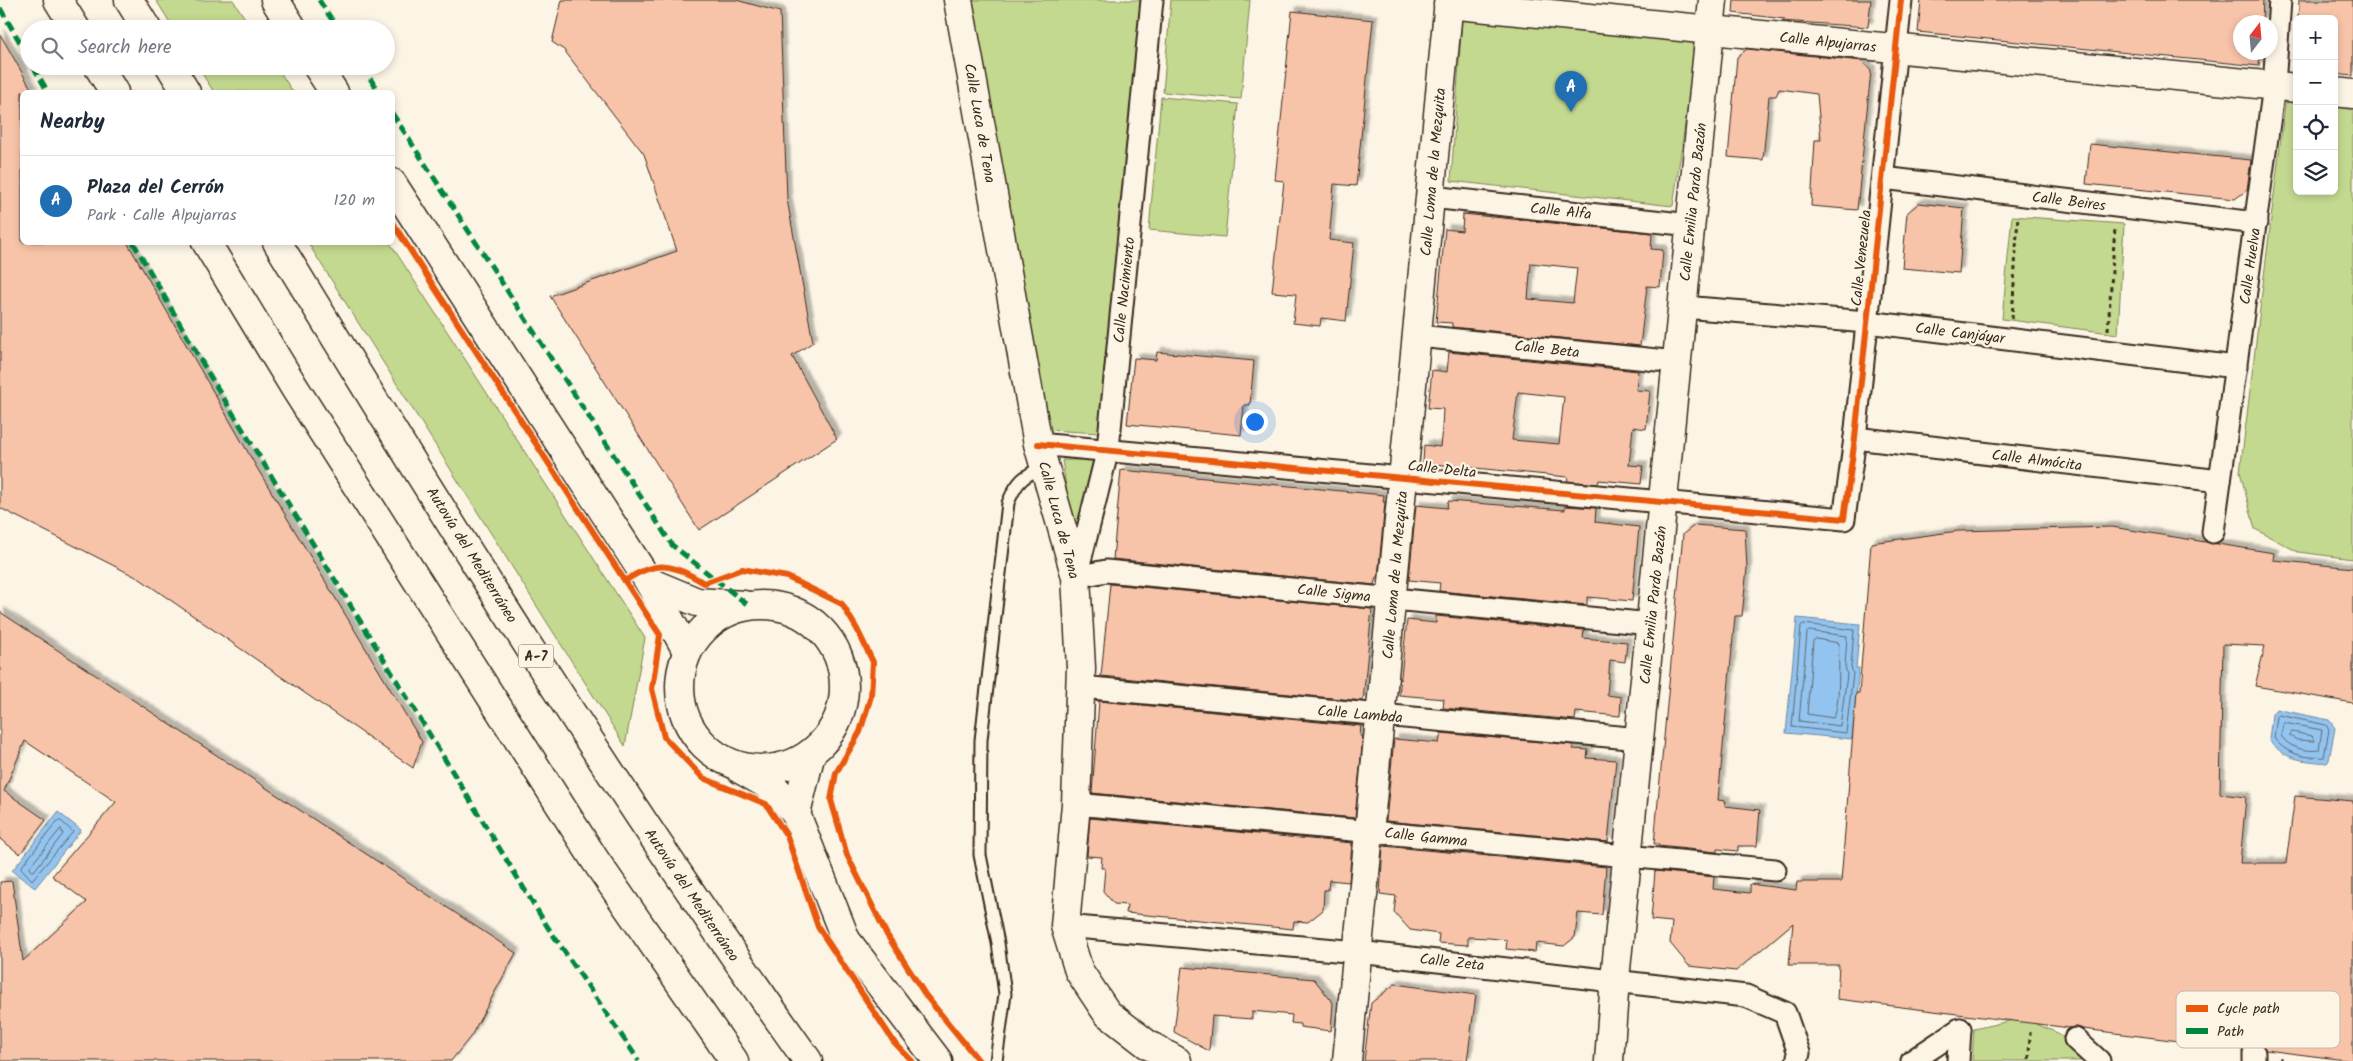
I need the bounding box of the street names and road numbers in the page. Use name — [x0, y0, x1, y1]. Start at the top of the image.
street label: Calle Alpujarras — [1778, 26, 1878, 60]
street label: Calle Luca de Tena — [957, 61, 1001, 185]
street label: Calle Loma de la Mezquita — [1415, 87, 1453, 257]
street label: Calle Emilia Pardo Bazán — [1674, 122, 1714, 283]
street label: Calle Beires — [2031, 186, 2108, 218]
street label: Calle Alfa — [1529, 197, 1593, 227]
street label: Calle Venezuela — [1845, 209, 1879, 308]
street label: Calle Huelva — [2234, 226, 2268, 306]
street label: Calle Nacimiento — [1107, 236, 1143, 344]
street label: Calle Canjáyar — [1914, 317, 2007, 352]
street label: Calle Beta — [1513, 335, 1581, 365]
street label: Calle Almócita — [1990, 444, 2083, 478]
street label: Calle Delta — [1406, 454, 1477, 486]
street label: Calle Luca de Tena — [1031, 459, 1085, 582]
street label: Autovía del Mediterráneo — [419, 483, 523, 628]
street label: Calle Loma de la Mezquita — [1377, 490, 1415, 660]
street label: Calle Emilia Pardo Bazán — [1634, 525, 1674, 686]
street label: Calle Sigma — [1296, 578, 1372, 610]
road number: A-7 — [518, 644, 554, 668]
street label: Calle Lambda — [1316, 699, 1404, 731]
street label: Calle Gamma — [1383, 822, 1469, 854]
street label: Autovía del Mediterráneo — [637, 824, 745, 967]
street label: Calle Zeta — [1418, 948, 1485, 978]

